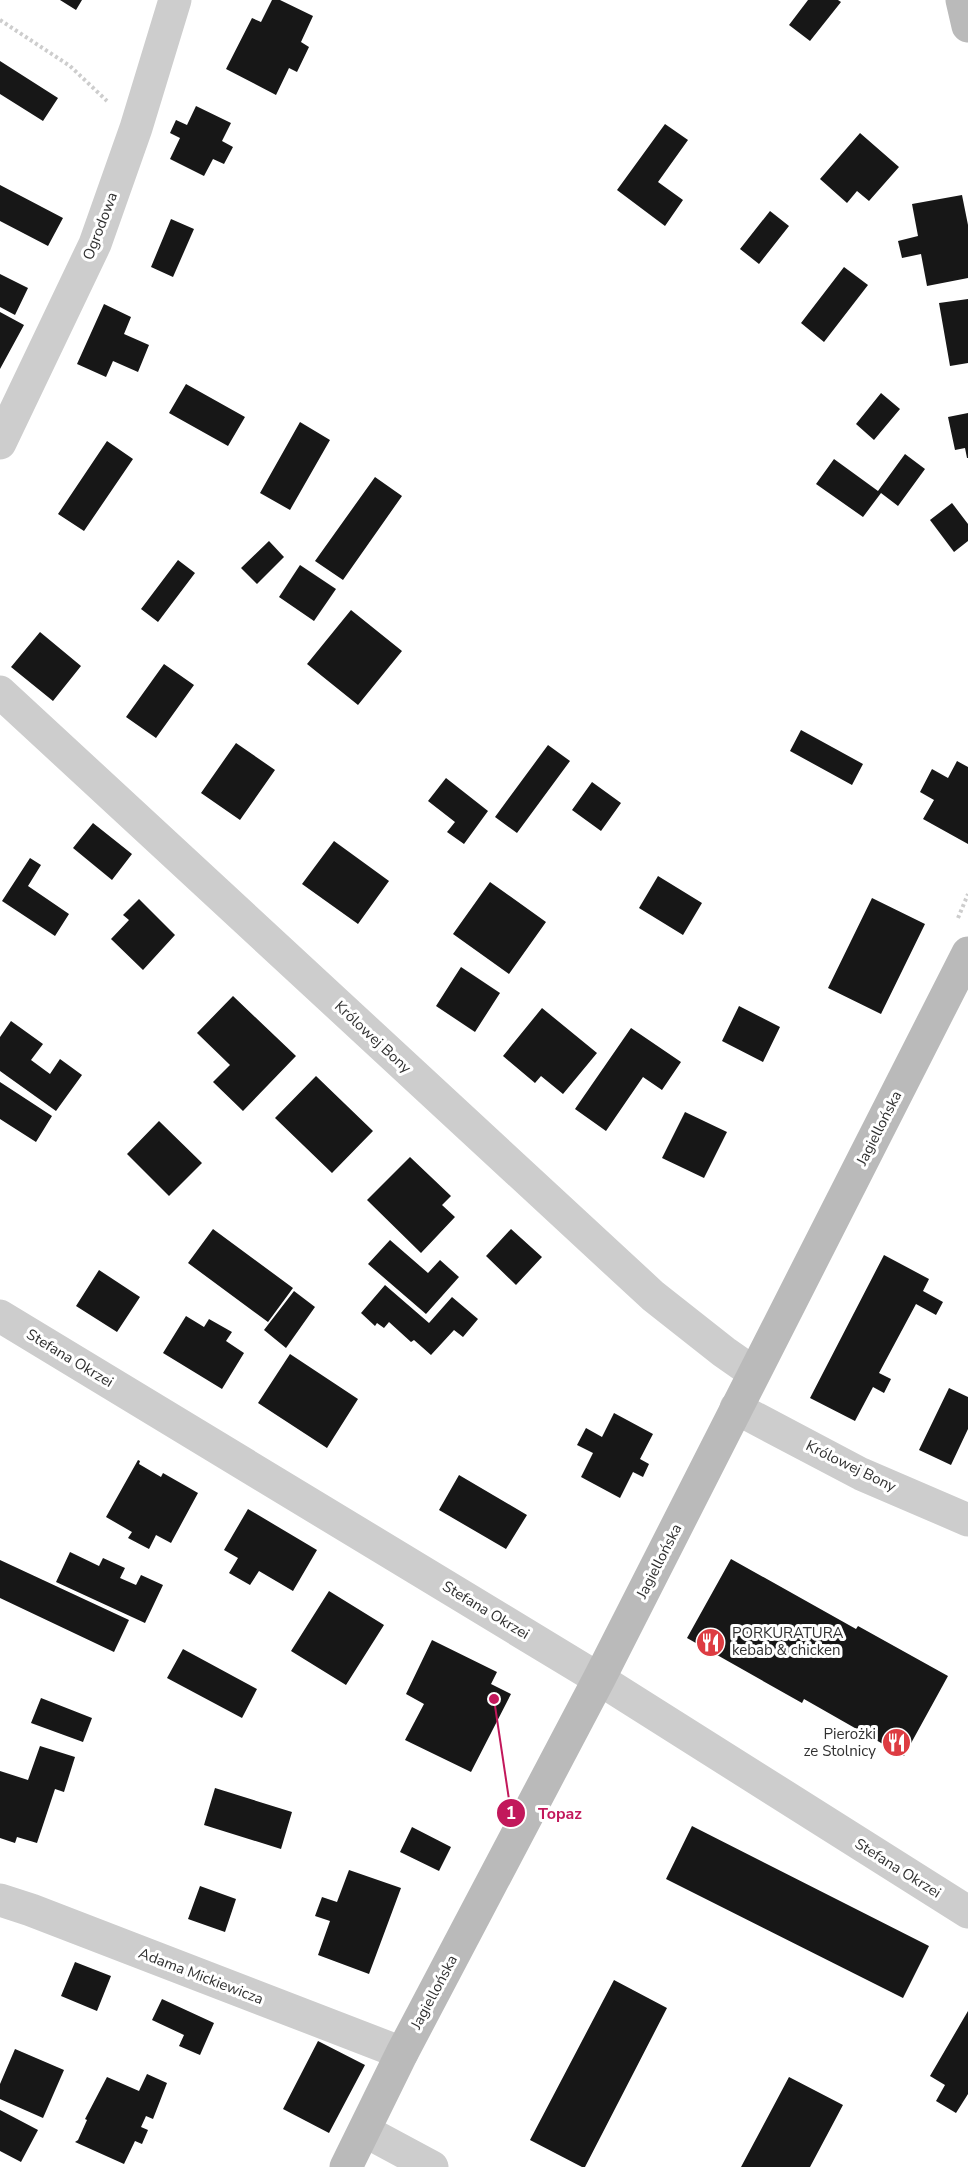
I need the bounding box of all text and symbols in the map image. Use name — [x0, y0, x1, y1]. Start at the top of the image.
street label: Ogrodowa — [78, 189, 122, 263]
street label: Królowej Bony — [330, 996, 416, 1078]
street label: Jagiellońska — [851, 1087, 906, 1170]
street label: Stefana Okrzei — [23, 1324, 117, 1392]
street label: Królowej Bony — [803, 1436, 900, 1497]
street label: Jagiellońska — [631, 1520, 686, 1603]
street label: Stefana Okrzei — [439, 1576, 533, 1644]
place label: PORKURATURA kebab & chicken — [732, 1623, 844, 1660]
restaurant icon: PORKURATURA kebab & chicken — [695, 1626, 727, 1658]
place label: Pierożki ze Stolnicy — [804, 1724, 876, 1761]
restaurant icon: Pierożki ze Stolnicy — [881, 1727, 913, 1759]
callout: Topaz — [496, 1796, 594, 1830]
text: 1 — [506, 1801, 516, 1825]
text: Topaz — [538, 1803, 582, 1825]
street label: Stefana Okrzei — [851, 1833, 945, 1903]
street label: Adama Mickiewicza — [136, 1943, 266, 2009]
street label: Jagiellońska — [406, 1951, 462, 2033]

